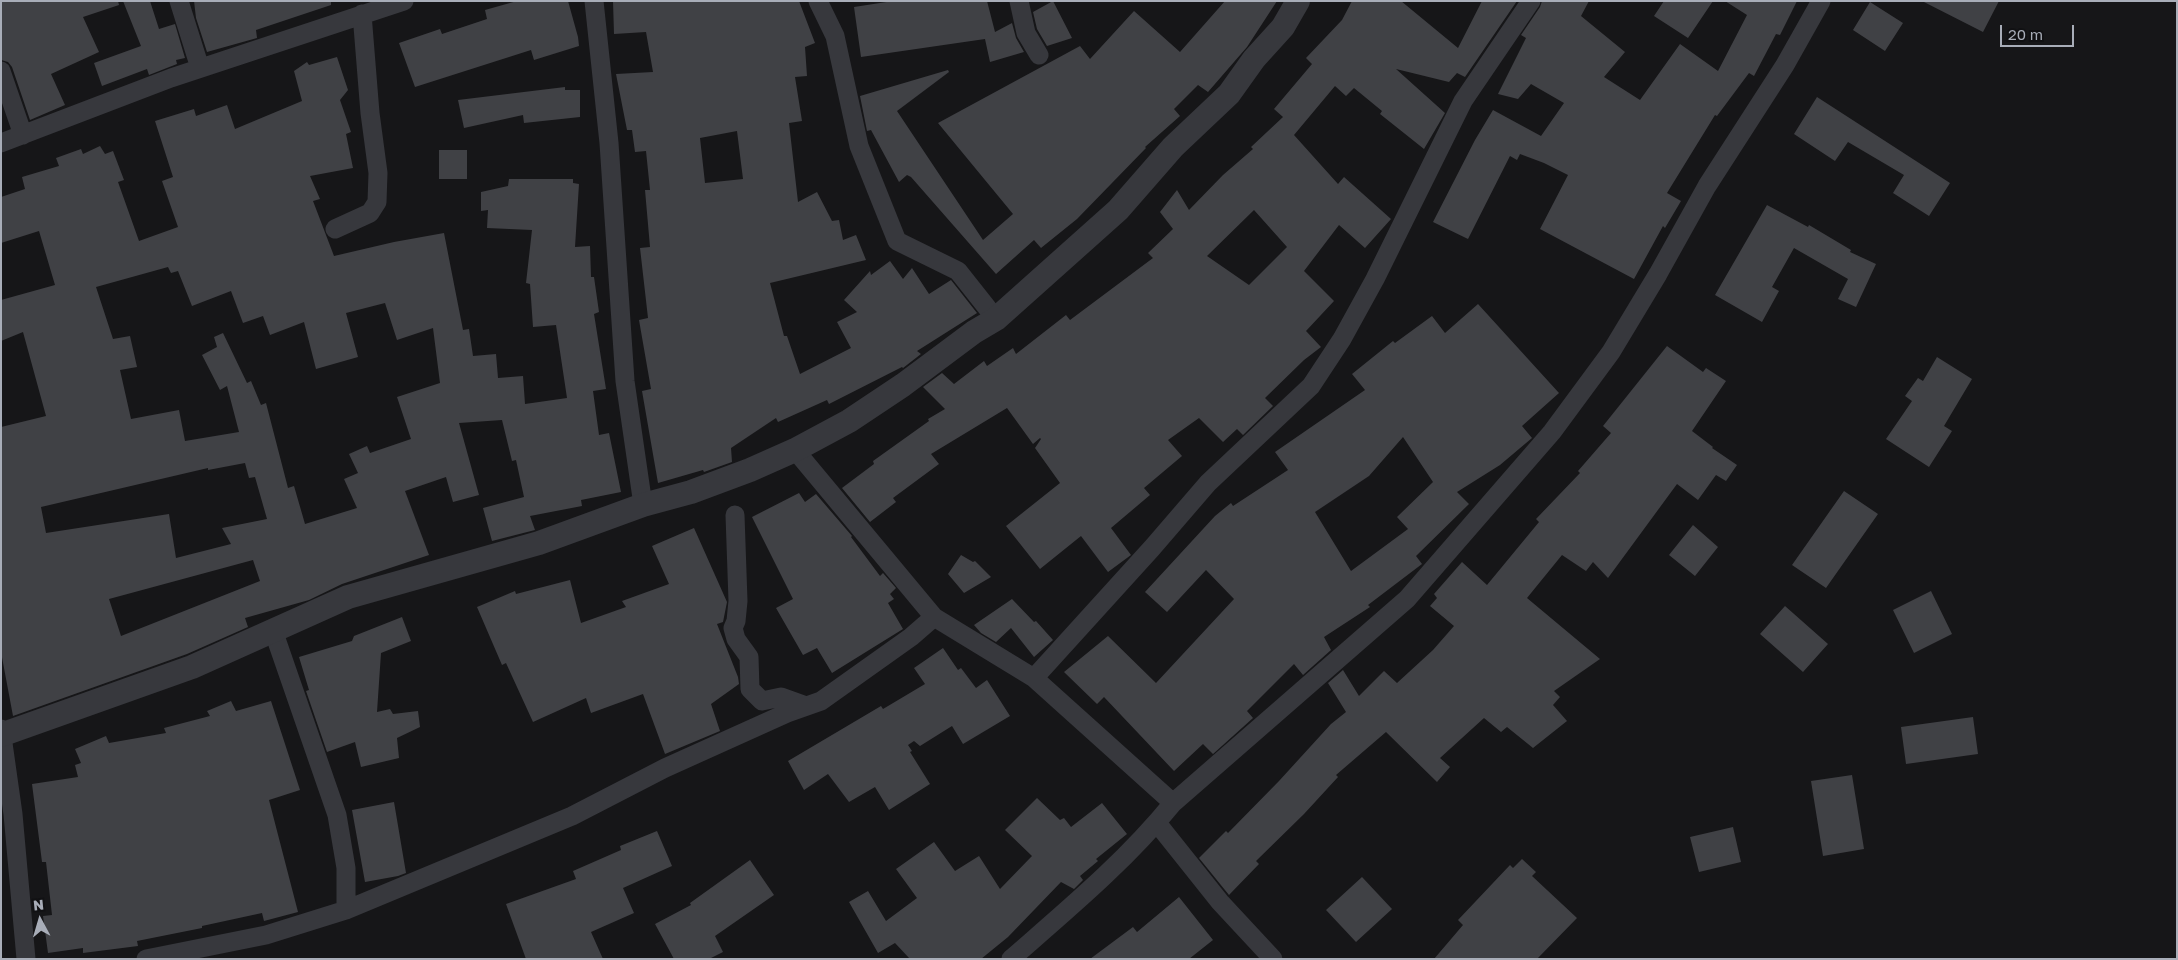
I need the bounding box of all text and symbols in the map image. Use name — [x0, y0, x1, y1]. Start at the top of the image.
scale bar — [2003, 15, 2077, 47]
text: 20 m — [2008, 25, 2043, 43]
north arrow — [15, 895, 65, 945]
text: N — [32, 896, 45, 914]

